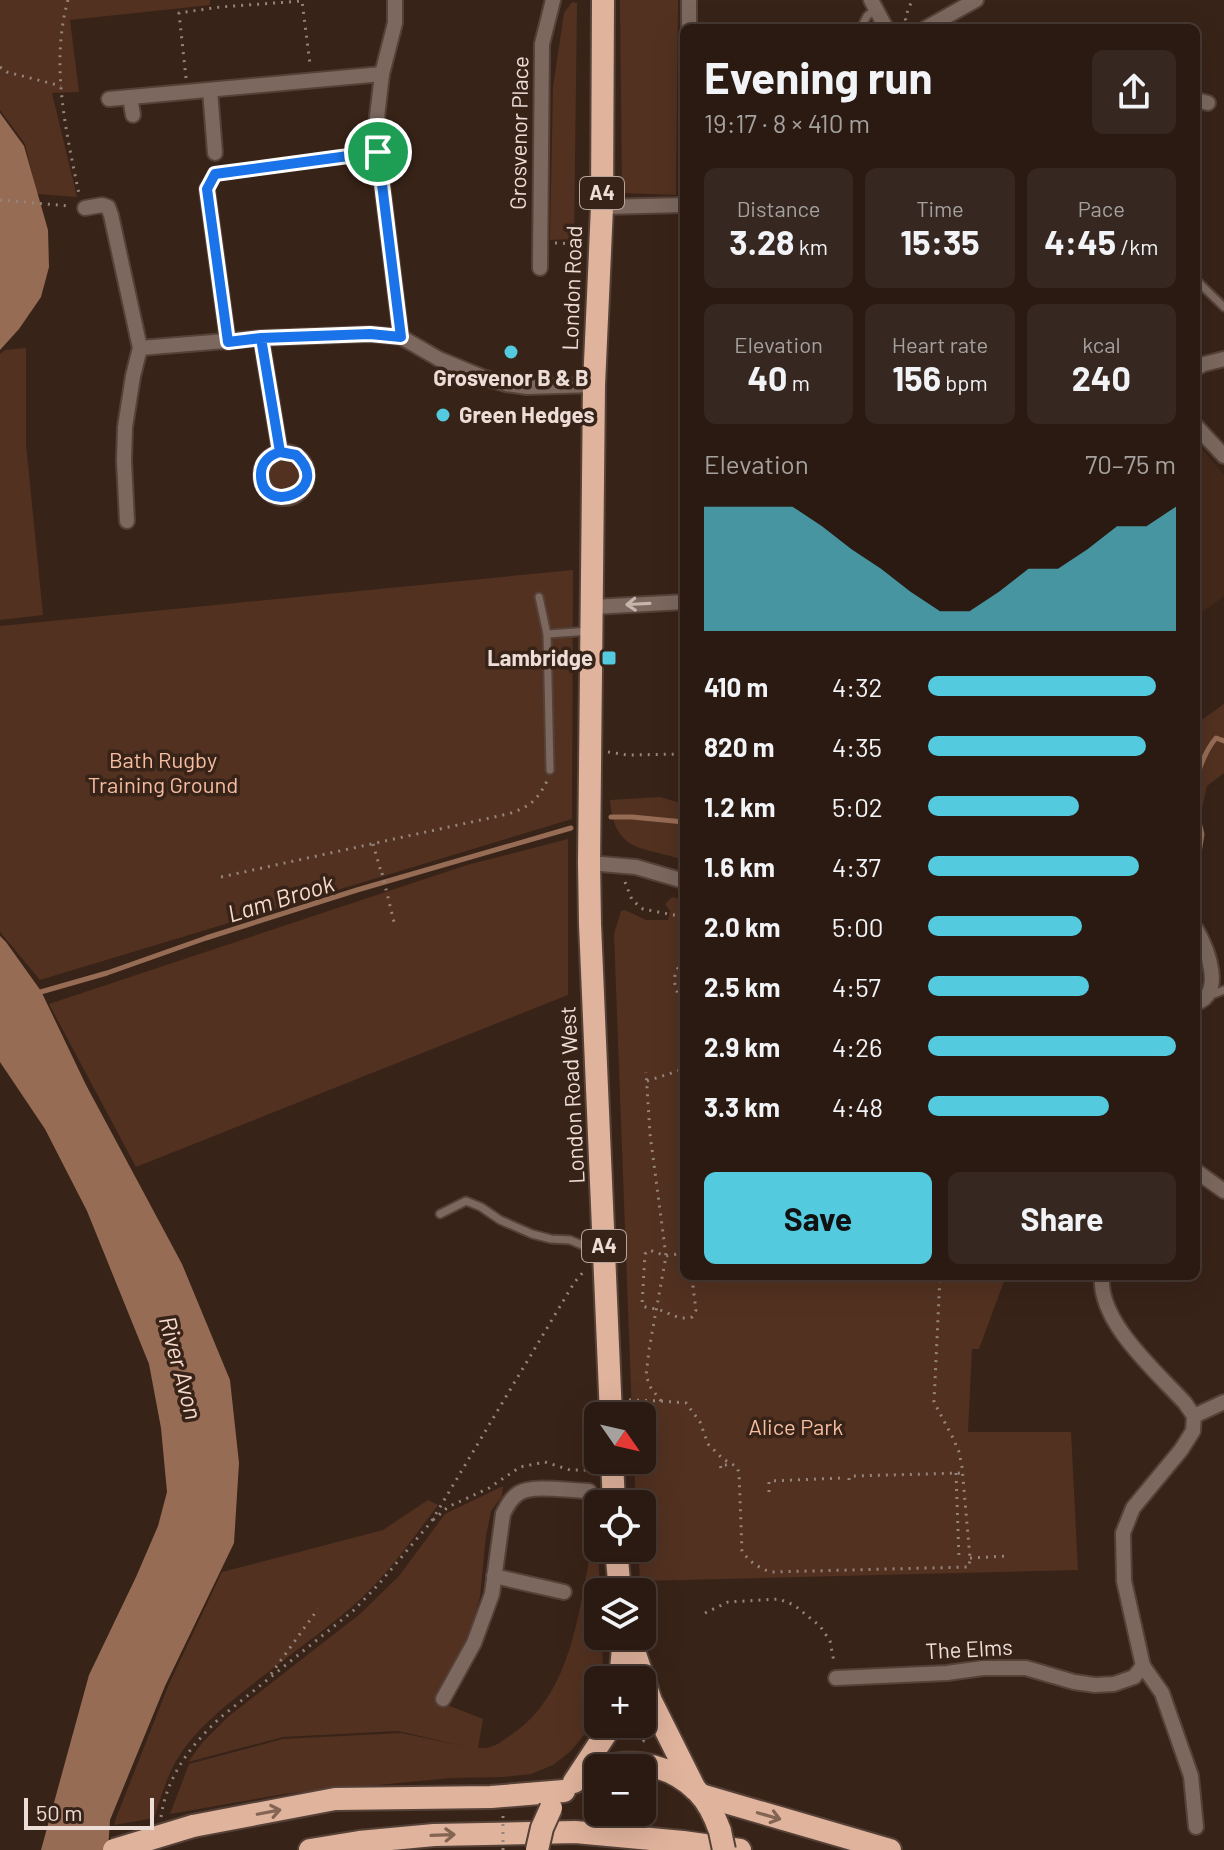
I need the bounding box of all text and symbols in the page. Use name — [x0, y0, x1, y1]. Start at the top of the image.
text: Evening run — [704, 50, 933, 103]
button: share — [1092, 50, 1176, 134]
street label: Grosvenor Place — [504, 56, 532, 210]
text: 19:17 · 8 × 410 m — [704, 107, 870, 138]
pin — [344, 118, 412, 186]
icon: arrive — [356, 130, 400, 174]
road number: A4 — [580, 177, 624, 209]
text: Distance — [737, 195, 821, 221]
text: Time — [916, 195, 964, 221]
text: Pace — [1078, 195, 1125, 221]
text: 3.28 — [729, 221, 794, 262]
text: 15:35 — [900, 221, 980, 262]
text: 4:45 — [1044, 221, 1116, 262]
street label: London Road — [556, 225, 586, 351]
text: km — [794, 233, 828, 259]
text: /km — [1116, 233, 1158, 259]
text: Elevation — [734, 331, 823, 357]
text: Heart rate — [892, 331, 988, 357]
text: kcal — [1082, 331, 1121, 357]
marker: Grosvenor B & B — [502, 343, 520, 361]
text: 40 — [747, 357, 787, 398]
text: 156 — [892, 357, 941, 398]
text: 240 — [1072, 357, 1131, 398]
place label: Grosvenor B & B — [433, 364, 589, 390]
text: m — [787, 369, 810, 395]
text: bpm — [941, 369, 988, 395]
place label: Green Hedges — [459, 401, 594, 427]
marker: Green Hedges — [434, 406, 452, 424]
text: Elevation — [704, 448, 809, 479]
text: 70–75 m — [1085, 448, 1176, 479]
one-way arrow — [625, 597, 652, 612]
place label: Lambridge — [487, 644, 593, 670]
marker: Lambridge — [600, 649, 618, 667]
text: 410 m — [704, 671, 768, 702]
text: 4:32 — [832, 671, 882, 702]
text: 820 m — [704, 731, 774, 762]
text: 4:35 — [832, 731, 882, 762]
park label: Bath Rugby Training Ground — [88, 746, 238, 797]
text: 1.2 km — [704, 791, 776, 822]
text: 5:02 — [832, 791, 883, 822]
text: 1.6 km — [704, 851, 775, 882]
text: 4:37 — [832, 851, 881, 882]
water label: Lam Brook — [224, 868, 338, 927]
text: 2.0 km — [704, 911, 781, 942]
text: 5:00 — [832, 911, 884, 942]
text: 2.5 km — [704, 971, 780, 1002]
text: 4:57 — [832, 971, 881, 1002]
street label: London Road West — [553, 1006, 589, 1185]
text: 2.9 km — [704, 1031, 780, 1062]
text: 4:26 — [832, 1031, 882, 1062]
text: 3.3 km — [704, 1091, 780, 1122]
text: 4:48 — [832, 1091, 883, 1122]
button: Save — [704, 1172, 932, 1264]
button: Share — [948, 1172, 1176, 1264]
road number: A4 — [582, 1230, 626, 1262]
water label: River Avon — [154, 1313, 209, 1422]
north arrow — [584, 1402, 656, 1474]
map controls — [584, 1402, 656, 1826]
park label: Alice Park — [749, 1413, 843, 1439]
button: locate — [584, 1490, 656, 1562]
button: layers — [584, 1578, 656, 1650]
street label: The Elms — [925, 1633, 1013, 1663]
button: + — [584, 1666, 656, 1738]
button: − — [584, 1754, 656, 1826]
scale bar — [24, 1794, 154, 1830]
text: 50 m — [36, 1799, 82, 1825]
one-way arrow — [256, 1803, 281, 1818]
one-way arrow — [755, 1809, 781, 1824]
one-way arrow — [429, 1827, 456, 1842]

